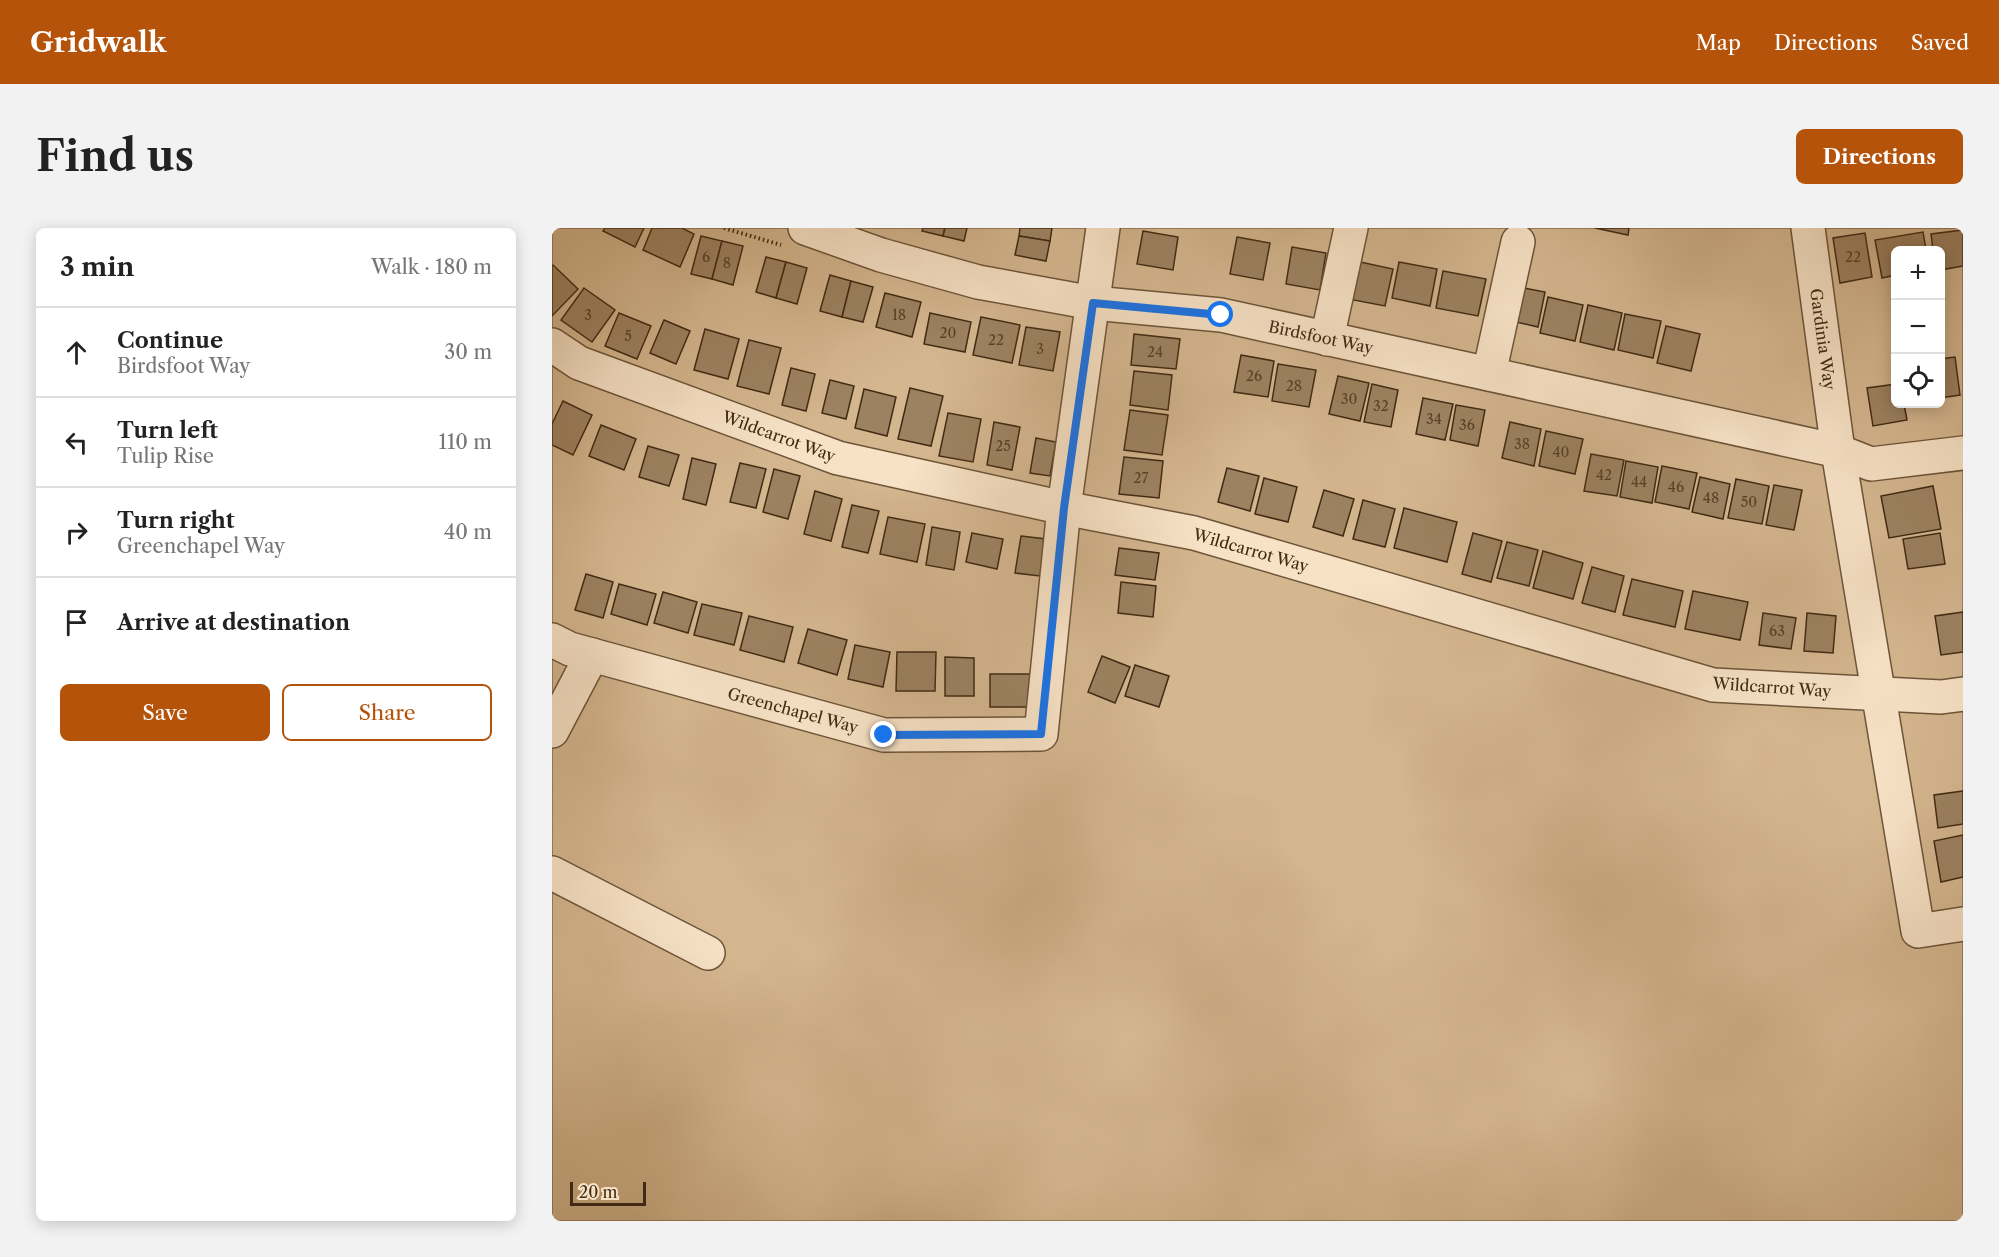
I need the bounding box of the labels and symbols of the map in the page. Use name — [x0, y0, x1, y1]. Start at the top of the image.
house number: 6 — [702, 248, 710, 266]
house number: 22 — [1845, 248, 1861, 266]
house number: 8 — [723, 254, 731, 272]
street label: Gardinia Way — [1806, 287, 1840, 392]
route start — [1207, 301, 1233, 327]
house number: 3 — [584, 306, 592, 324]
house number: 18 — [892, 306, 906, 324]
street label: Birdsfoot Way — [1267, 316, 1376, 358]
house number: 20 — [940, 324, 957, 342]
house number: 5 — [624, 327, 632, 345]
house number: 22 — [988, 331, 1004, 349]
house number: 3 — [1036, 340, 1044, 358]
house number: 24 — [1147, 343, 1163, 361]
house number: 26 — [1246, 367, 1262, 385]
house number: 28 — [1286, 377, 1302, 395]
house number: 30 — [1341, 390, 1357, 408]
house number: 32 — [1373, 397, 1389, 415]
street label: Wildcarrot Way — [719, 406, 839, 466]
house number: 34 — [1426, 410, 1442, 428]
house number: 36 — [1459, 416, 1475, 434]
house number: 38 — [1514, 435, 1530, 453]
house number: 25 — [995, 437, 1011, 455]
house number: 40 — [1553, 443, 1570, 461]
house number: 42 — [1596, 466, 1612, 484]
house number: 27 — [1134, 469, 1149, 487]
house number: 44 — [1631, 473, 1647, 491]
house number: 46 — [1668, 478, 1684, 496]
house number: 48 — [1703, 489, 1719, 507]
house number: 50 — [1741, 493, 1757, 511]
street label: Wildcarrot Way — [1190, 524, 1312, 576]
house number: 63 — [1769, 622, 1785, 640]
street label: Wildcarrot Way — [1711, 673, 1833, 701]
street label: Greenchapel Way — [725, 683, 862, 737]
route end — [870, 721, 896, 747]
scale bar — [570, 1179, 646, 1206]

